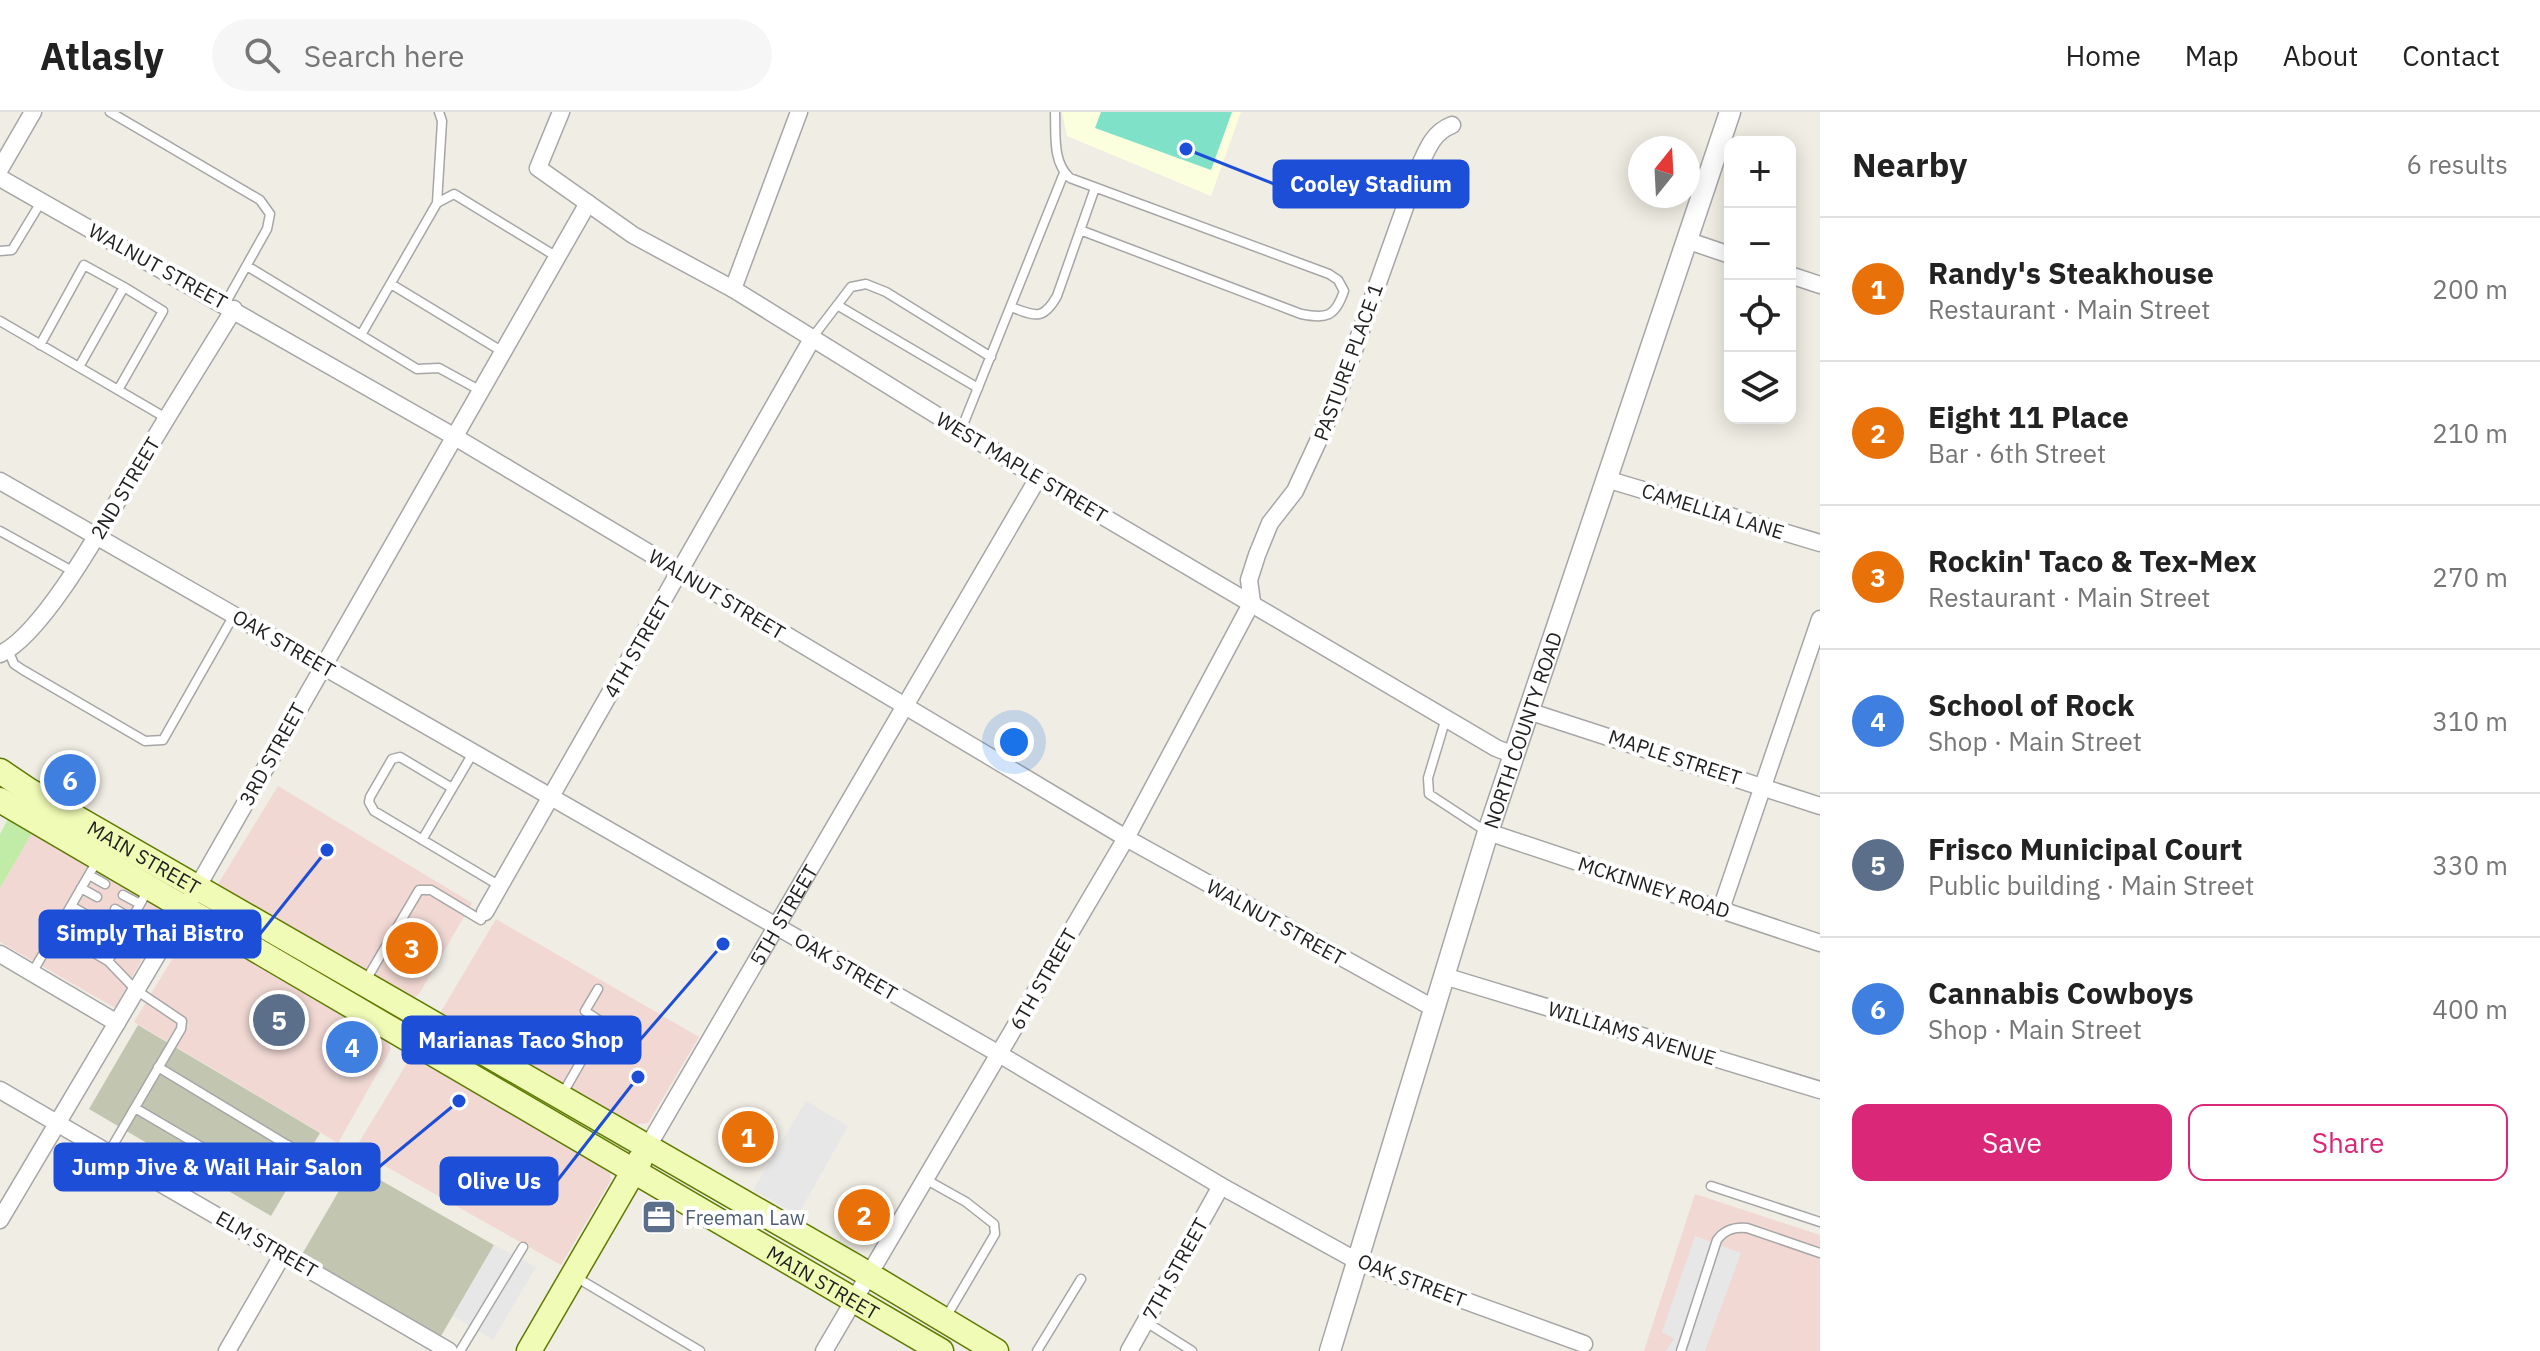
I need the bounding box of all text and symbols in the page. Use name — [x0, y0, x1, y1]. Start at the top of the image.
search box — [212, 19, 772, 91]
text: Atlasly — [40, 31, 164, 80]
icon: search — [240, 33, 284, 77]
text: Search here — [304, 36, 465, 75]
text: Home — [2065, 37, 2141, 74]
text: Map — [2185, 37, 2239, 74]
text: About — [2283, 37, 2358, 74]
text: Contact — [2402, 37, 2500, 74]
north arrow — [1628, 136, 1700, 208]
map controls — [1724, 136, 1796, 424]
button: + — [1724, 136, 1796, 208]
text: Nearby — [1852, 142, 1967, 186]
text: 6 results — [2406, 147, 2508, 181]
callout: Cooley Stadium — [1274, 161, 1468, 207]
text: Cooley Stadium — [1290, 169, 1452, 198]
button: − — [1724, 208, 1796, 280]
street label: WALNUT STREET — [84, 217, 232, 315]
text: Randy's Steakhouse — [1928, 253, 2214, 292]
text: 1 — [1870, 272, 1886, 306]
text: 200 m — [2432, 272, 2508, 306]
street label: PASTURE PLACE 1 — [1307, 280, 1389, 444]
button: locate — [1724, 280, 1796, 352]
text: Restaurant · Main Street — [1928, 292, 2210, 326]
button: layers — [1724, 352, 1796, 424]
text: Eight 11 Place — [1928, 397, 2129, 436]
street label: WEST MAPLE STREET — [931, 405, 1113, 529]
text: 2 — [1870, 416, 1886, 450]
text: 210 m — [2432, 416, 2508, 450]
street label: 2ND STREET — [84, 432, 166, 544]
text: Bar · 6th Street — [1928, 436, 2106, 470]
street label: CAMELLIA LANE — [1638, 476, 1788, 546]
text: Rockin' Taco & Tex-Mex — [1928, 541, 2257, 580]
street label: WALNUT STREET — [644, 543, 790, 645]
text: 3 — [1870, 560, 1886, 594]
text: 270 m — [2432, 560, 2508, 594]
text: Restaurant · Main Street — [1928, 580, 2210, 614]
street label: 4TH STREET — [597, 591, 677, 703]
street label: OAK STREET — [228, 603, 340, 683]
street label: NORTH COUNTY ROAD — [1477, 628, 1568, 832]
text: School of Rock — [1928, 685, 2134, 724]
street label: 3RD STREET — [233, 698, 311, 810]
text: 4 — [1870, 704, 1886, 738]
text: 310 m — [2432, 704, 2508, 738]
your location — [994, 722, 1034, 762]
street label: MAPLE STREET — [1605, 723, 1745, 791]
text: Shop · Main Street — [1928, 724, 2142, 758]
pin: 6 — [44, 750, 96, 810]
street label: MAIN STREET — [83, 814, 206, 900]
text: Frisco Municipal Court — [1928, 829, 2242, 868]
text: 5 — [1870, 848, 1886, 882]
text: 330 m — [2432, 848, 2508, 882]
street label: MCKINNEY ROAD — [1575, 850, 1733, 924]
street label: 5TH STREET — [743, 859, 823, 970]
text: Public building · Main Street — [1928, 868, 2254, 902]
street label: WALNUT STREET — [1202, 873, 1350, 971]
callout: Simply Thai Bistro — [40, 911, 260, 957]
text: Simply Thai Bistro — [56, 918, 244, 947]
pin: 3 — [386, 918, 438, 978]
street label: 6TH STREET — [1003, 923, 1083, 1035]
street label: OAK STREET — [790, 926, 902, 1006]
text: Cannabis Cowboys — [1928, 973, 2194, 1012]
pin: 5 — [253, 990, 305, 1050]
text: 6 — [1870, 992, 1886, 1026]
text: 400 m — [2432, 992, 2508, 1026]
street label: WILLIAMS AVENUE — [1545, 995, 1719, 1071]
text: Shop · Main Street — [1928, 1012, 2142, 1046]
pin: 4 — [326, 1017, 378, 1077]
callout: Marianas Taco Shop — [403, 1017, 640, 1063]
text: Marianas Taco Shop — [418, 1025, 624, 1054]
button: Save — [1852, 1104, 2172, 1181]
button: Share — [2188, 1104, 2508, 1181]
pin: 1 — [722, 1107, 774, 1167]
callout: Jump Jive & Wail Hair Salon — [55, 1144, 379, 1190]
text: Jump Jive & Wail Hair Salon — [71, 1152, 363, 1181]
callout: Olive Us — [441, 1158, 557, 1204]
text: Olive Us — [457, 1166, 541, 1195]
pin: 2 — [838, 1185, 890, 1245]
office icon: Freeman Law — [640, 1198, 678, 1236]
street label: ELM STREET — [211, 1204, 323, 1284]
place label: Freeman Law — [685, 1204, 805, 1231]
street label: 7TH STREET — [1136, 1213, 1214, 1325]
street label: MAIN STREET — [762, 1238, 885, 1326]
street label: OAK STREET — [1354, 1247, 1470, 1313]

